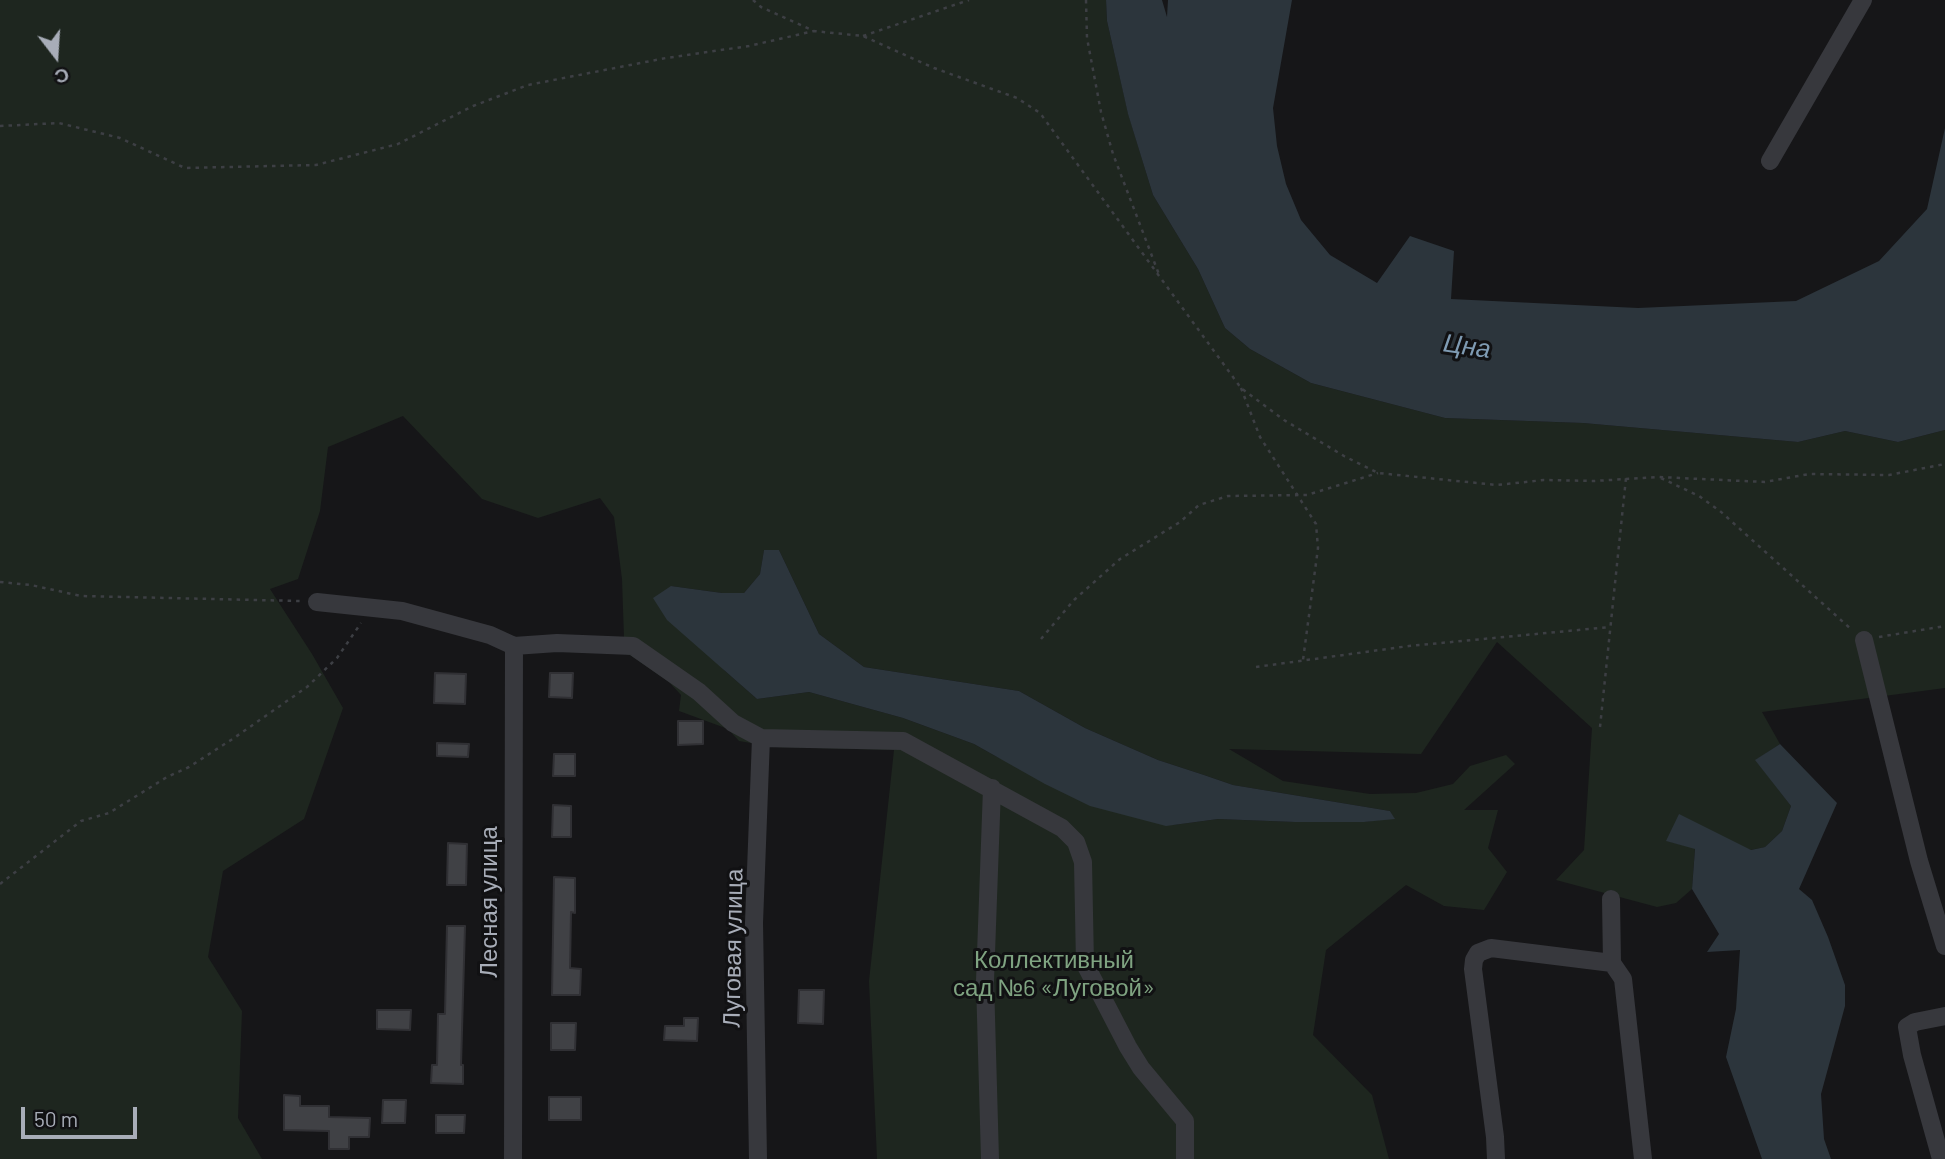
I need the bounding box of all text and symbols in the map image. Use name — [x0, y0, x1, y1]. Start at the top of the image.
north arrow — [21, 21, 91, 91]
text: С — [52, 64, 72, 90]
water label: Цна — [1441, 327, 1493, 365]
street label: Лесная улица — [475, 826, 503, 978]
street label: Луговая улица — [717, 868, 749, 1028]
park label: Коллективный сад №6 «Луговой» — [953, 946, 1155, 1002]
scale bar — [24, 1092, 140, 1136]
text: 50 m — [34, 1106, 78, 1131]

